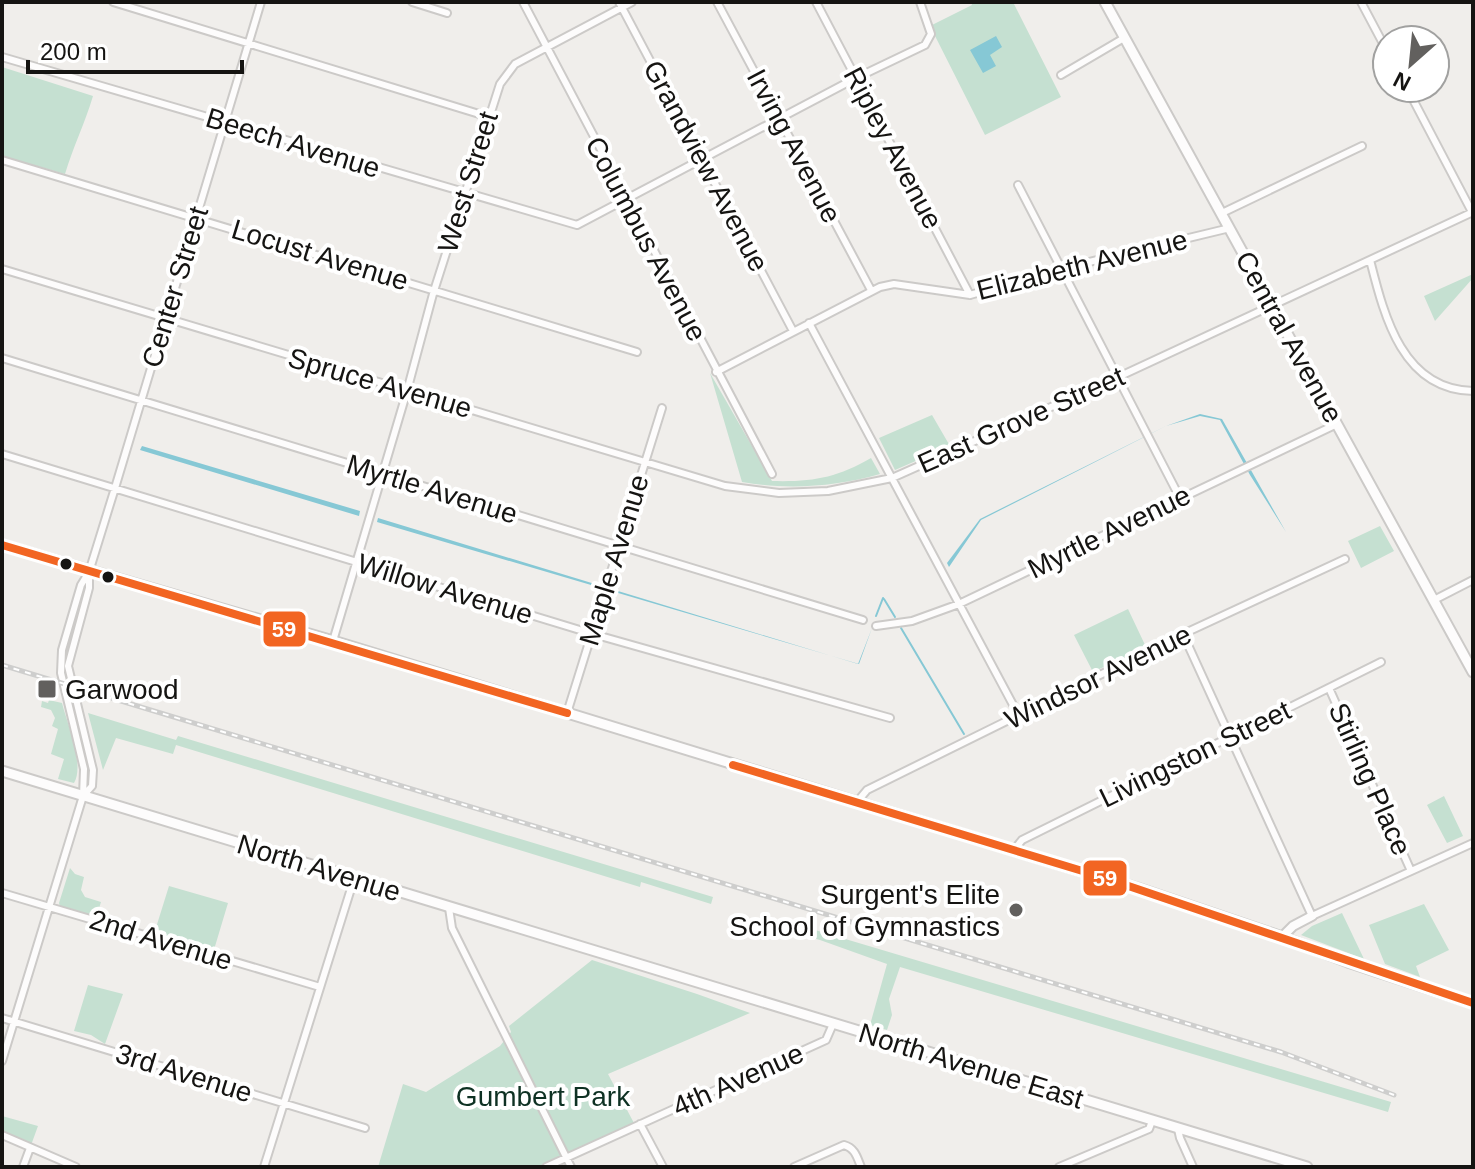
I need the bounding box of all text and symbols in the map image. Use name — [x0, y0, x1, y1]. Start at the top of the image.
scale bar — [28, 24, 242, 74]
north arrow — [1371, 24, 1451, 104]
text: 200 m — [40, 38, 107, 65]
street label: Grandview Avenue — [637, 55, 775, 277]
street label: Ripley Avenue — [837, 62, 949, 234]
street label: Irving Avenue — [741, 64, 847, 228]
text: N — [1389, 67, 1415, 96]
street label: Beech Avenue — [202, 102, 384, 184]
street label: West Street — [432, 108, 504, 256]
street label: Columbus Avenue — [579, 132, 713, 346]
street label: Center Street — [136, 203, 214, 371]
street label: Locust Avenue — [228, 213, 412, 297]
street label: Elizabeth Avenue — [974, 224, 1190, 306]
street label: Central Avenue — [1229, 246, 1349, 428]
street label: Spruce Avenue — [285, 342, 475, 424]
street label: East Grove Street — [913, 360, 1129, 479]
street label: Myrtle Avenue — [343, 448, 521, 530]
street label: Maple Avenue — [573, 471, 655, 649]
street label: Myrtle Avenue — [1023, 479, 1195, 585]
street label: Willow Avenue — [354, 548, 536, 630]
unlabelled marker — [58, 556, 74, 572]
unlabelled marker — [100, 569, 116, 585]
line badge: 59 — [262, 610, 307, 648]
text: 59 — [272, 617, 296, 642]
street label: Windsor Avenue — [1000, 618, 1196, 736]
place label: Garwood — [65, 674, 179, 705]
marker: Garwood — [36, 678, 58, 700]
street label: Livingston Street — [1094, 694, 1296, 814]
street label: Stirling Place — [1323, 698, 1417, 860]
street label: North Avenue — [234, 828, 404, 908]
line badge: 59 — [1082, 859, 1128, 897]
text: 59 — [1093, 866, 1117, 891]
place label: Surgent's Elite School of Gymnastics — [729, 879, 1000, 942]
marker: Surgent's Elite School of Gymnastics — [1007, 901, 1025, 919]
street label: 2nd Avenue — [86, 904, 236, 976]
street label: North Avenue East — [855, 1017, 1087, 1115]
street label: 4th Avenue — [668, 1037, 808, 1123]
street label: 3rd Avenue — [112, 1038, 256, 1108]
park label: Gumbert Park — [456, 1081, 631, 1112]

